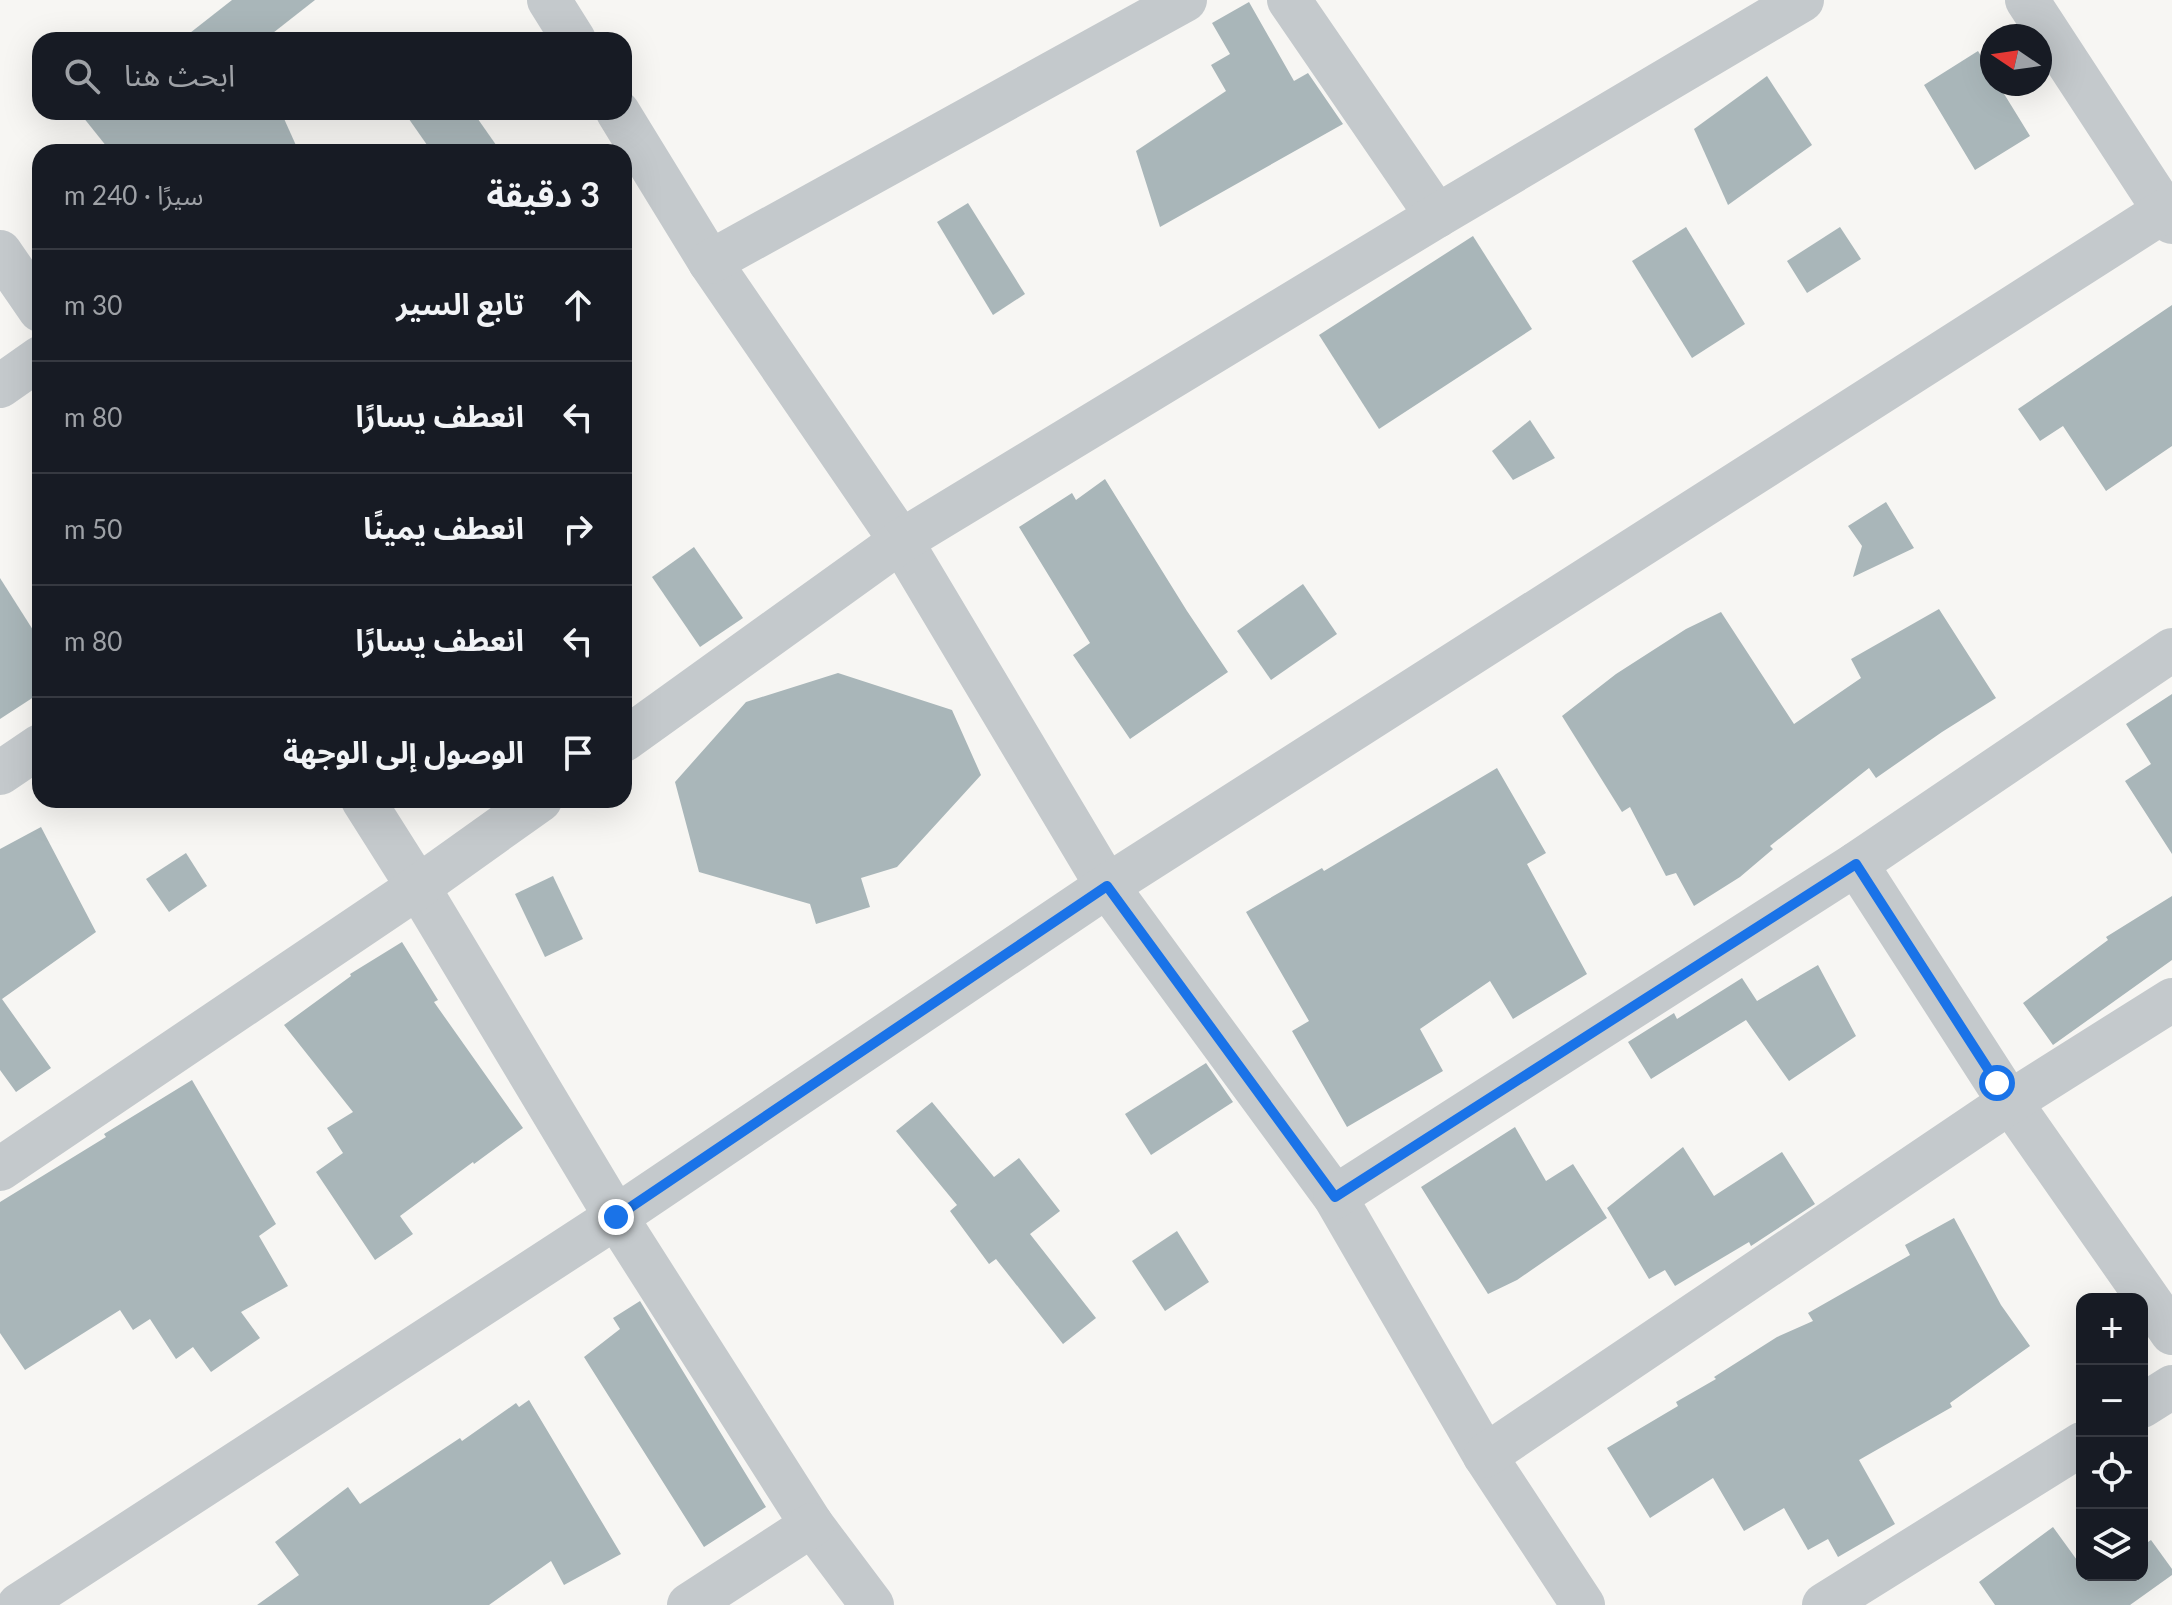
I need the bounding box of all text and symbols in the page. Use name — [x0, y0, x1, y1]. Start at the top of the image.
north arrow — [1980, 24, 2052, 96]
search box — [32, 32, 632, 120]
icon: search — [60, 54, 104, 98]
text: ابحث هنا — [124, 56, 235, 92]
text: 3 دقيقة — [486, 173, 600, 214]
text: سيرًا · 240 m — [64, 179, 203, 211]
icon: ahead — [556, 283, 600, 327]
text: تابع السير — [396, 285, 524, 321]
text: 30 m — [64, 289, 122, 321]
icon: left — [556, 395, 600, 439]
text: انعطف يسارًا — [356, 397, 524, 433]
text: 80 m — [64, 401, 122, 433]
icon: right — [556, 507, 600, 551]
text: انعطف يمينًا — [363, 509, 524, 545]
text: 50 m — [64, 513, 122, 545]
icon: left — [556, 619, 600, 663]
text: انعطف يسارًا — [356, 621, 524, 657]
text: 80 m — [64, 625, 122, 657]
icon: arrive — [556, 731, 600, 775]
text: الوصول إلى الوجهة — [283, 733, 524, 769]
route start — [1979, 1065, 2015, 1101]
route end — [598, 1199, 634, 1235]
map controls — [2076, 1293, 2148, 1581]
button: + — [2076, 1293, 2148, 1365]
button: − — [2076, 1365, 2148, 1437]
button: locate — [2076, 1437, 2148, 1509]
button: layers — [2076, 1509, 2148, 1581]

